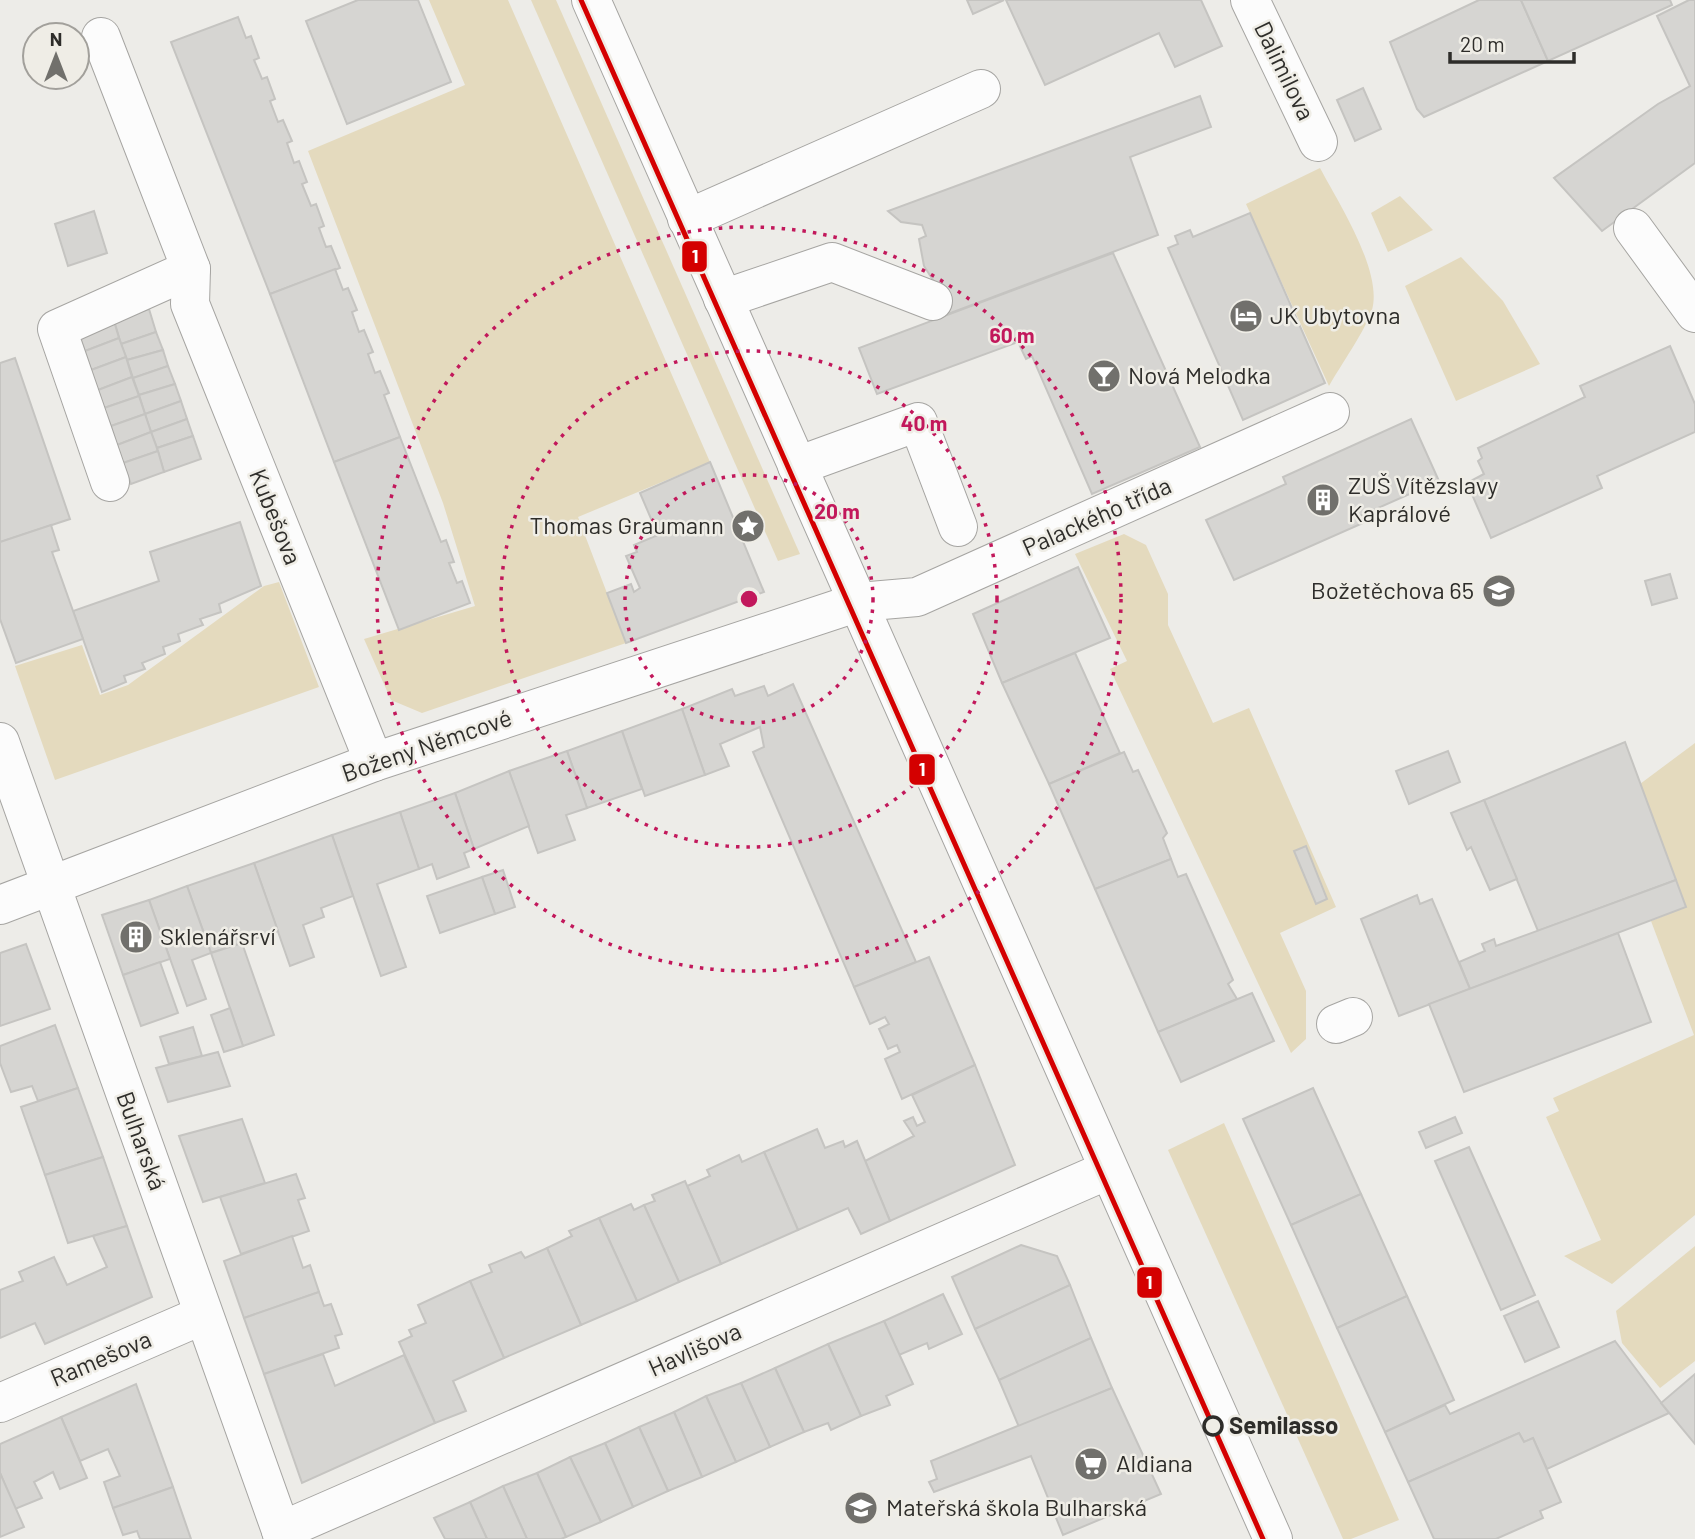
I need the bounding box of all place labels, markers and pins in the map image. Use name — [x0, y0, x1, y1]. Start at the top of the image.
hotel icon: JK Ubytovna — [1227, 297, 1265, 335]
place label: JK Ubytovna — [1270, 300, 1400, 329]
bar icon: Nová Melodka — [1085, 357, 1123, 395]
place label: Nová Melodka — [1128, 360, 1271, 389]
place label: ZUŠ Vítězslavy Kaprálové — [1348, 470, 1498, 527]
building icon: ZUŠ Vítězslavy Kaprálové — [1304, 481, 1342, 519]
place icon: Thomas Graumann — [729, 507, 767, 545]
place label: Thomas Graumann — [530, 510, 724, 539]
school or university icon: Božetěchova 65 — [1480, 572, 1518, 610]
place label: Božetěchova 65 — [1311, 575, 1474, 604]
centre of rings — [737, 587, 761, 611]
building icon: Sklenářsrví — [117, 918, 155, 956]
place label: Sklenářsrví — [160, 921, 276, 950]
place label: Semilasso — [1229, 1410, 1338, 1439]
marker: Semilasso — [1203, 1416, 1223, 1436]
supermarket icon: Aldiana — [1072, 1445, 1110, 1483]
place label: Aldiana — [1116, 1448, 1193, 1477]
school or university icon: Mateřská škola Bulharská — [842, 1489, 880, 1527]
place label: Mateřská škola Bulharská — [886, 1492, 1147, 1521]

